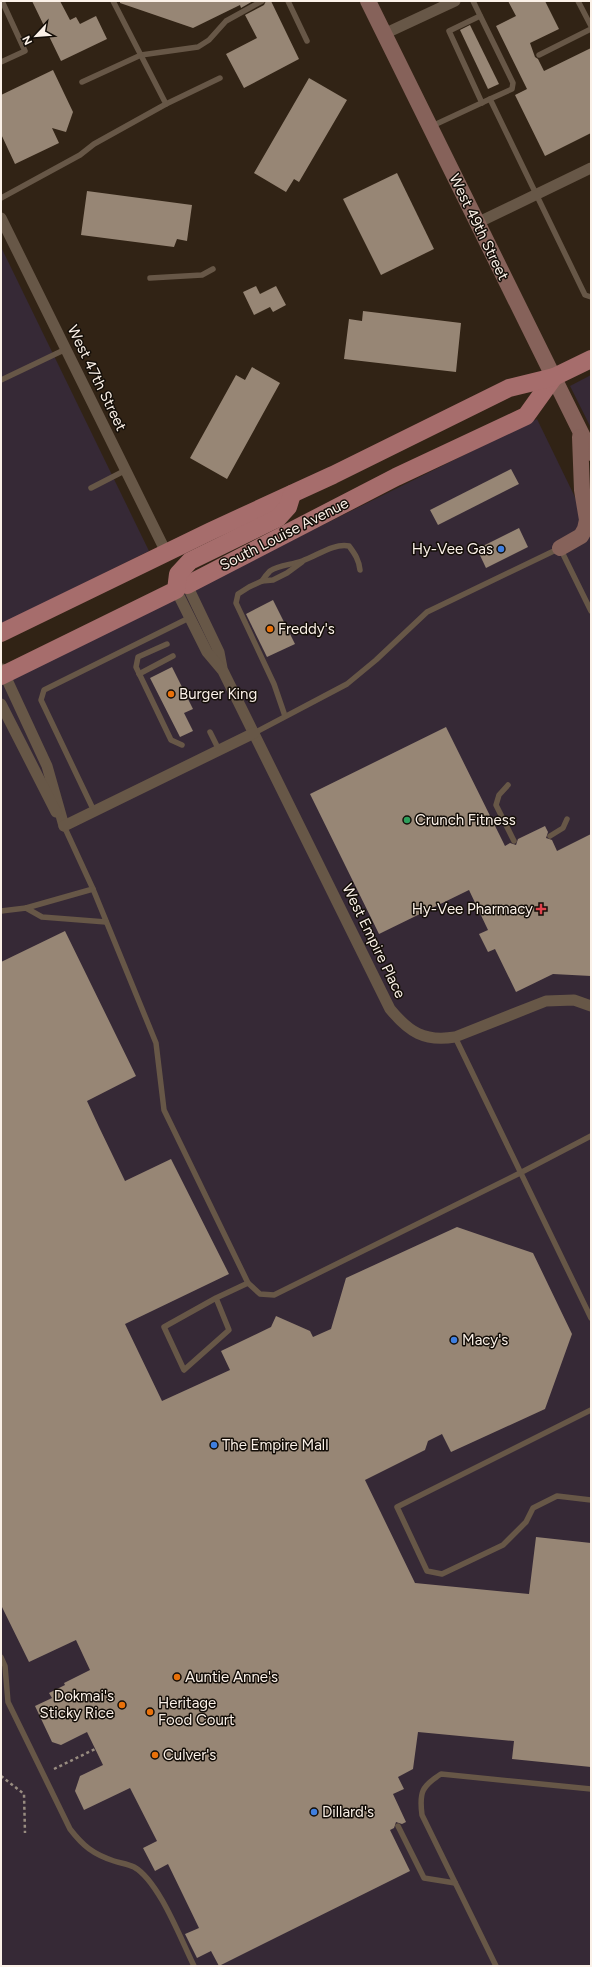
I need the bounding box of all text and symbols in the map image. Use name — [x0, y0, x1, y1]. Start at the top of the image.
north arrow — [16, 16, 56, 56]
text: N — [20, 33, 35, 47]
street label: West 49th Street — [446, 171, 513, 283]
street label: West 47th Street — [64, 322, 131, 434]
street label: South Louise Avenue — [217, 494, 351, 574]
place label: Hy-Vee Gas — [412, 540, 493, 558]
marker: Hy-Vee Gas — [496, 544, 506, 554]
place label: Freddy's — [278, 620, 335, 638]
marker: Freddy's — [265, 624, 275, 634]
place label: Burger King — [179, 685, 257, 703]
marker: Burger King — [166, 689, 176, 699]
place label: Crunch Fitness — [415, 811, 516, 829]
marker: Crunch Fitness — [402, 815, 412, 825]
street label: West Empire Place — [338, 881, 410, 1001]
place label: Hy-Vee Pharmacy — [412, 900, 533, 918]
marker: Hy-Vee Pharmacy — [536, 904, 546, 914]
place label: Macy's — [462, 1331, 508, 1349]
marker: Macy's — [449, 1335, 459, 1345]
place label: The Empire Mall — [222, 1436, 328, 1454]
marker: The Empire Mall — [209, 1440, 219, 1450]
place label: Auntie Anne's — [185, 1668, 278, 1686]
marker: Auntie Anne's — [172, 1672, 182, 1682]
place label: Dokmai's Sticky Rice — [39, 1687, 114, 1722]
place label: Heritage Food Court — [158, 1694, 235, 1729]
marker: Dokmai's Sticky Rice — [117, 1700, 127, 1710]
marker: Heritage Food Court — [145, 1707, 155, 1717]
place label: Culver's — [163, 1746, 216, 1764]
marker: Culver's — [150, 1750, 160, 1760]
place label: Dillard's — [322, 1803, 374, 1821]
marker: Dillard's — [309, 1807, 319, 1817]

